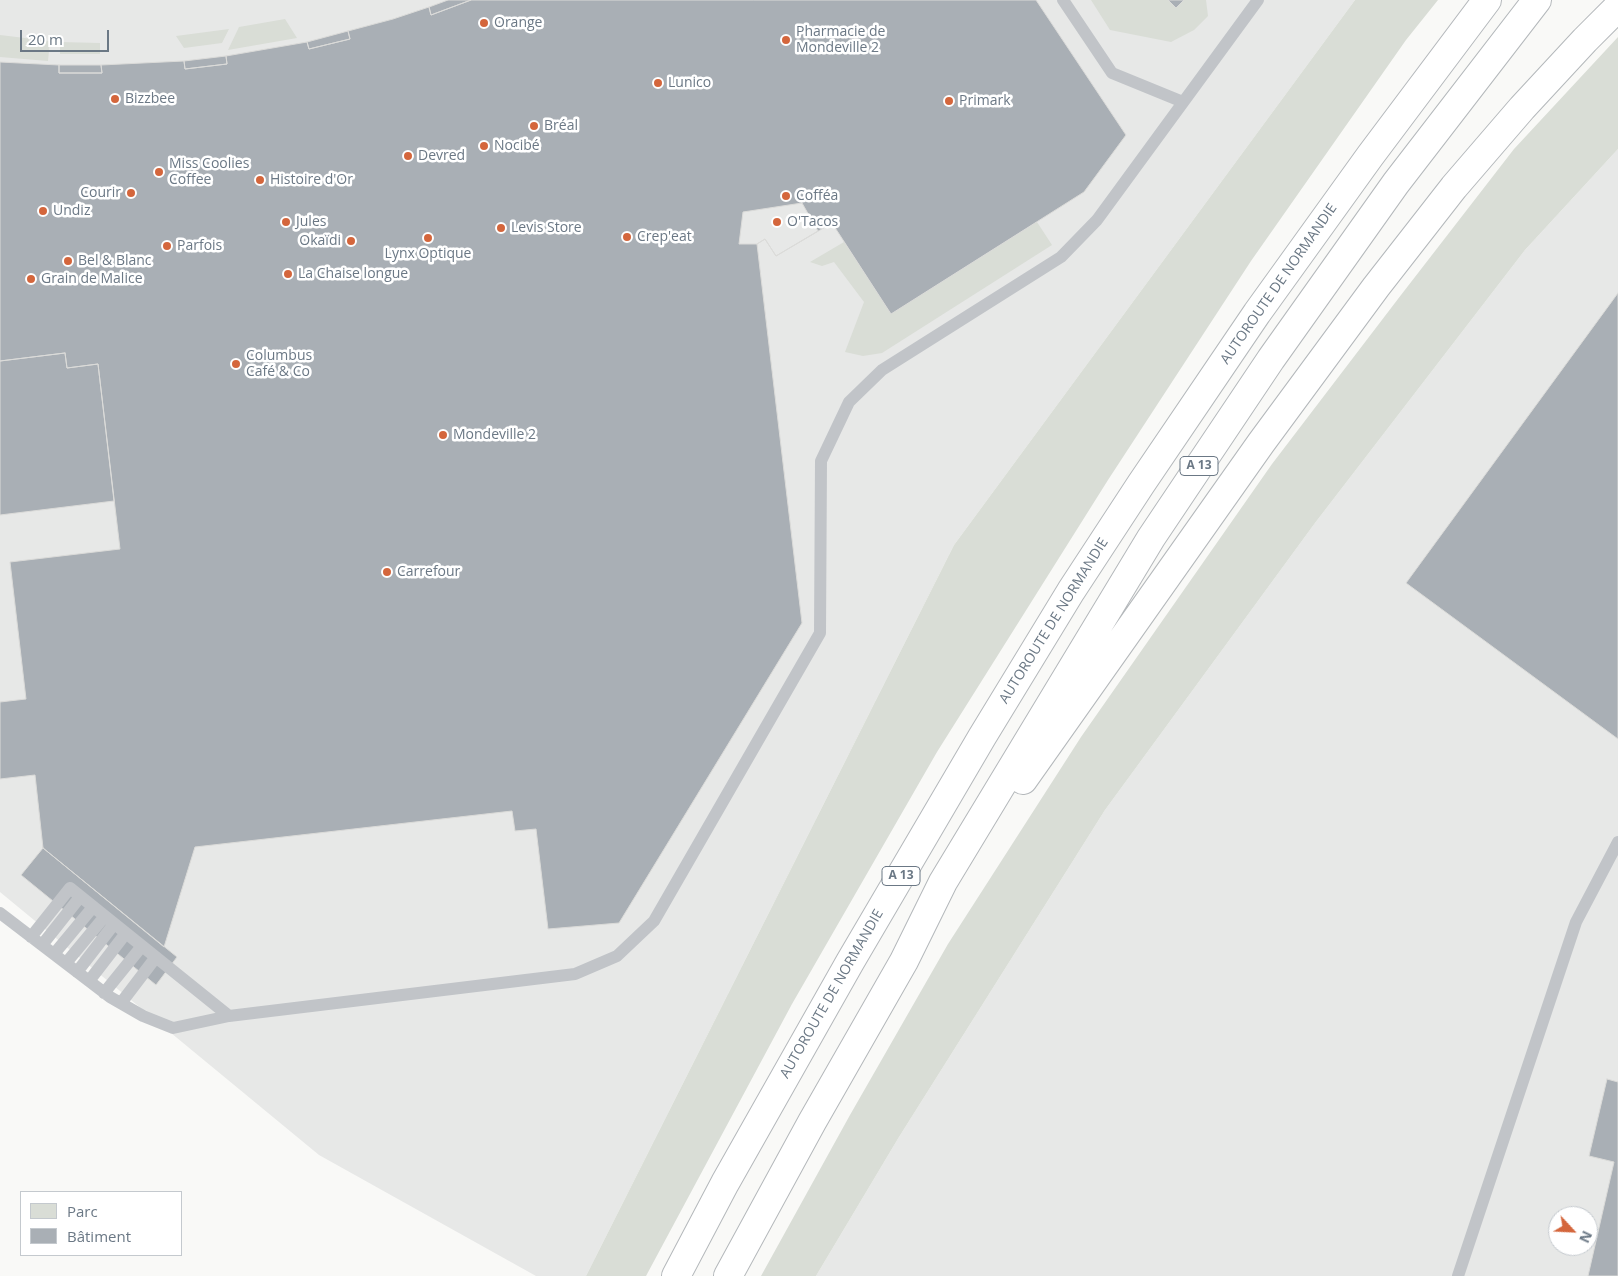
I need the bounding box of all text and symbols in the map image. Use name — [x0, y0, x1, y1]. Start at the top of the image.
place label: Orange — [494, 15, 542, 31]
marker: Orange — [478, 17, 490, 29]
scale bar — [22, 20, 111, 52]
place label: Pharmacie de Mondeville 2 — [796, 24, 885, 56]
text: 20 m — [28, 29, 63, 49]
marker: Pharmacie de Mondeville 2 — [780, 34, 792, 46]
place label: Lunico — [668, 75, 711, 91]
marker: Lunico — [652, 77, 664, 89]
place label: Bizzbee — [125, 91, 175, 107]
marker: Bizzbee — [109, 93, 121, 105]
place label: Primark — [959, 93, 1010, 109]
marker: Primark — [943, 95, 955, 107]
place label: Bréal — [544, 118, 578, 134]
marker: Bréal — [528, 120, 540, 132]
place label: Nocibé — [494, 138, 540, 154]
marker: Nocibé — [478, 140, 490, 152]
place label: Devred — [418, 148, 465, 164]
marker: Devred — [402, 150, 414, 162]
place label: Miss Coolies Coffee — [169, 156, 249, 188]
marker: Miss Coolies Coffee — [153, 166, 165, 178]
place label: Histoire d'Or — [270, 172, 353, 188]
marker: Histoire d'Or — [254, 174, 266, 186]
place label: Courir — [80, 185, 121, 201]
marker: Courir — [125, 187, 137, 199]
place label: Cofféa — [796, 188, 838, 204]
marker: Cofféa — [780, 190, 792, 202]
street label: AUTOROUTE DE NORMANDIE — [1217, 201, 1341, 367]
place label: Undiz — [53, 203, 90, 219]
marker: Undiz — [37, 205, 49, 217]
place label: Jules — [296, 214, 326, 230]
place label: O'Tacos — [787, 214, 838, 230]
marker: Jules — [280, 216, 292, 228]
marker: O'Tacos — [771, 216, 783, 228]
place label: Levis Store — [511, 220, 582, 236]
marker: Levis Store — [495, 222, 507, 234]
place label: Crep'eat — [637, 229, 692, 245]
marker: Crep'eat — [621, 231, 633, 243]
marker: Lynx Optique — [422, 232, 434, 244]
place label: Okaïdi — [299, 233, 341, 249]
marker: Okaïdi — [345, 235, 357, 247]
place label: Parfois — [177, 238, 222, 254]
marker: Parfois — [161, 240, 173, 252]
place label: Lynx Optique — [385, 246, 471, 262]
place label: Bel & Blanc — [78, 253, 152, 269]
marker: Bel & Blanc — [62, 255, 74, 267]
place label: La Chaise longue — [298, 266, 408, 282]
marker: La Chaise longue — [282, 268, 294, 280]
place label: Grain de Malice — [41, 271, 143, 287]
marker: Grain de Malice — [25, 273, 37, 285]
place label: Columbus Café & Co — [246, 348, 312, 381]
marker: Columbus Café & Co — [230, 358, 242, 370]
place label: Mondeville 2 — [453, 427, 536, 443]
marker: Mondeville 2 — [437, 429, 449, 441]
road number: A 13 — [1180, 456, 1218, 476]
street label: AUTOROUTE DE NORMANDIE — [996, 535, 1112, 707]
place label: Carrefour — [397, 564, 460, 580]
marker: Carrefour — [381, 566, 393, 578]
road number: A 13 — [882, 866, 920, 886]
street label: AUTOROUTE DE NORMANDIE — [777, 907, 887, 1081]
legend — [20, 1191, 182, 1256]
text: Parc — [67, 1201, 98, 1221]
north arrow — [1548, 1206, 1598, 1256]
text: Bâtiment — [67, 1226, 131, 1246]
text: N — [1575, 1228, 1597, 1246]

